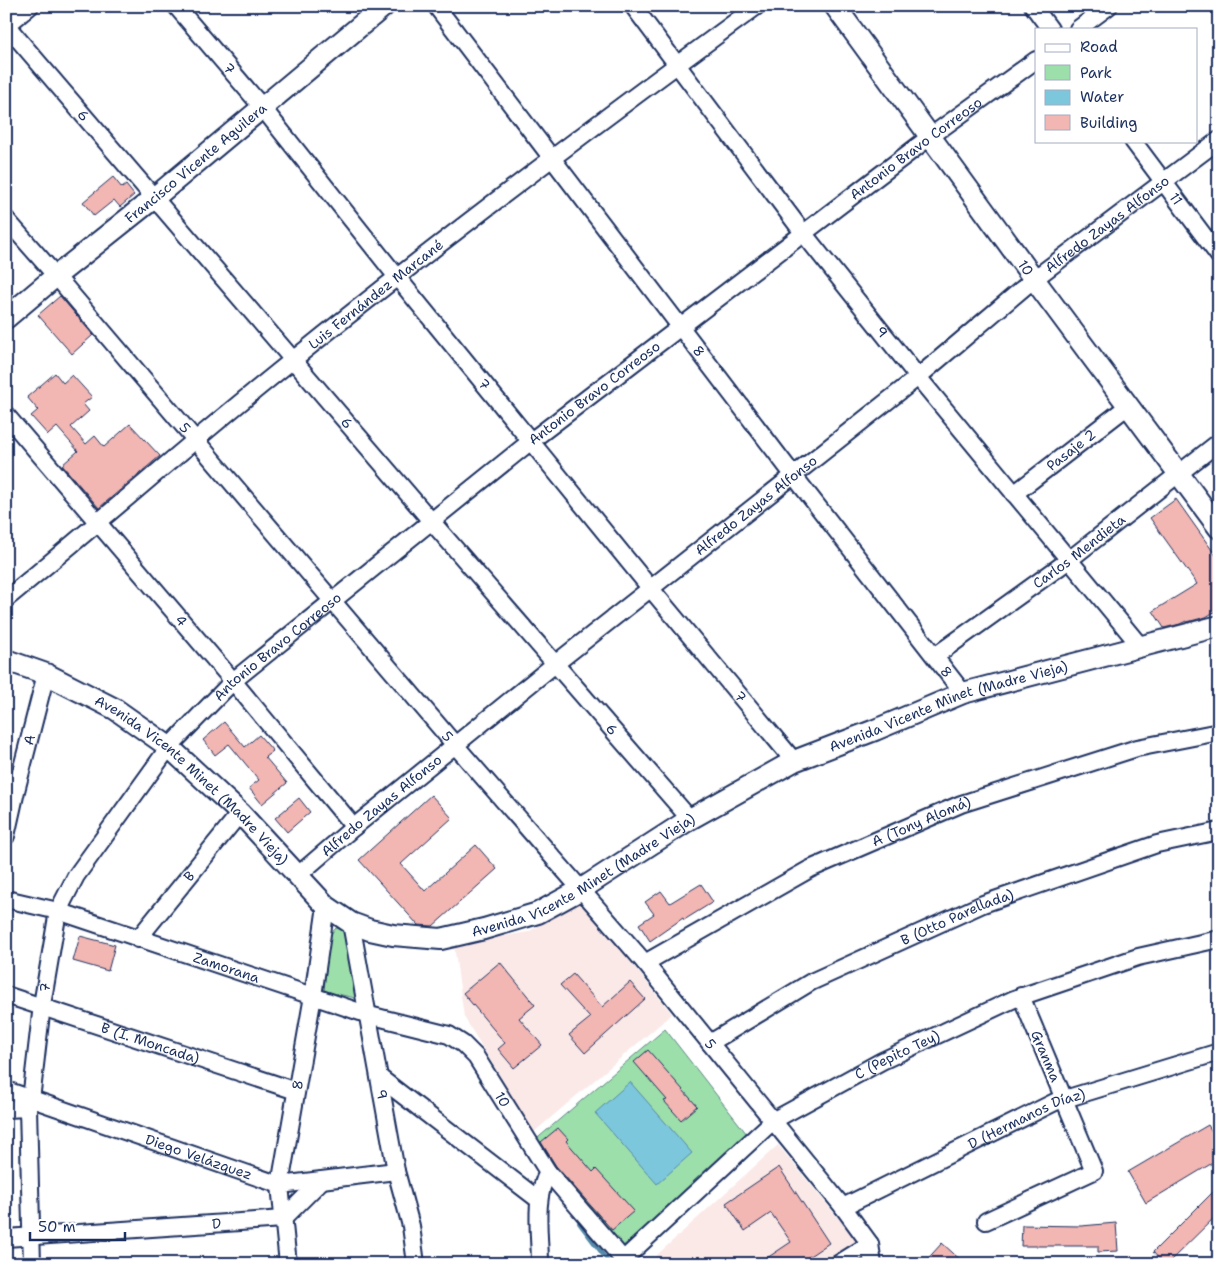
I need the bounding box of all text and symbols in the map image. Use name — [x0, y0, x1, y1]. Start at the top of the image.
legend — [1035, 28, 1198, 142]
text: Road — [1080, 37, 1118, 57]
street label: 7 — [219, 59, 239, 78]
text: Park — [1080, 63, 1112, 83]
text: Water — [1080, 87, 1124, 107]
street label: Antonio Bravo Correoso — [846, 93, 986, 204]
street label: Francisco Vicente Aguilera — [121, 99, 270, 227]
street label: 6 — [73, 106, 93, 125]
text: Building — [1080, 113, 1137, 133]
street label: Alfredo Zayas Alfonso — [1041, 172, 1173, 277]
street label: 11 — [1166, 189, 1187, 209]
street label: Luis Fernández Marcané — [304, 236, 447, 353]
street label: 10 — [1014, 256, 1038, 279]
street label: 9 — [872, 322, 892, 341]
street label: Antonio Bravo Correoso — [525, 337, 664, 449]
street label: 8 — [689, 342, 709, 361]
street label: 7 — [474, 375, 494, 394]
street label: 6 — [337, 413, 357, 432]
street label: 5 — [175, 419, 195, 437]
street label: Pasaje 2 — [1043, 425, 1099, 475]
street label: Alfredo Zayas Alfonso — [691, 451, 821, 559]
street label: Carlos Mendieta — [1029, 510, 1129, 592]
street label: Antonio Bravo Correoso — [210, 588, 345, 705]
street label: 4 — [171, 611, 191, 630]
street label: Avenida Vicente Minet (Madre Vieja) — [826, 657, 1069, 756]
street label: 8 — [936, 662, 957, 681]
street label: 7 — [730, 687, 751, 706]
street label: Avenida Vicente Minet (Madre Vieja) — [92, 691, 292, 868]
street label: 6 — [602, 720, 622, 739]
street label: 5 — [438, 727, 457, 745]
street label: A — [19, 733, 39, 747]
street label: Alfredo Zayas Alfonso — [317, 751, 445, 860]
street label: A (Tony Alomá) — [869, 792, 973, 850]
street label: Avenida Vicente Minet (Madre Vieja) — [470, 809, 698, 941]
street label: B — [179, 867, 199, 885]
street label: B (Otto Parellada) — [898, 885, 1016, 949]
street label: Zamorana — [191, 948, 262, 987]
street label: 7 — [35, 981, 55, 994]
street label: B (I. Moncada) — [99, 1018, 202, 1067]
street label: C (Pepito Tey) — [851, 1026, 943, 1083]
street label: Granma — [1027, 1028, 1065, 1085]
street label: 5 — [701, 1035, 720, 1053]
street label: 8 — [288, 1079, 307, 1091]
street label: D (Hermanos Díaz) — [965, 1084, 1087, 1153]
street label: 9 — [372, 1088, 392, 1101]
street label: 10 — [491, 1088, 514, 1111]
street label: Diego Velázquez — [143, 1130, 255, 1184]
scale bar — [30, 1210, 125, 1242]
street label: D — [211, 1214, 222, 1233]
text: 50 m — [38, 1217, 76, 1237]

